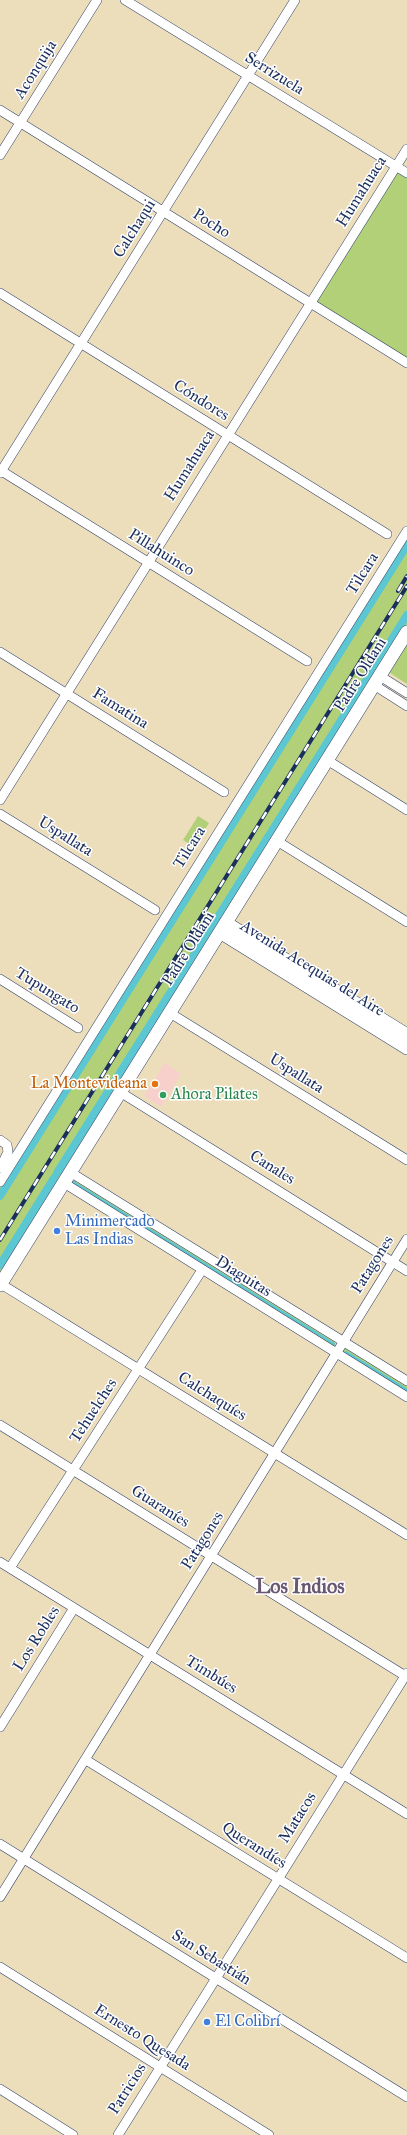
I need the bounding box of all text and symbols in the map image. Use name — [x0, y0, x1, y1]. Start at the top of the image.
street label: Aconquija — [11, 37, 61, 103]
street label: Serrizuela — [241, 48, 307, 100]
street label: Humahuaca — [333, 153, 391, 231]
street label: Calchaqui — [110, 196, 160, 262]
street label: Pocho — [189, 205, 233, 243]
street label: Cóndores — [169, 376, 233, 426]
street label: Humahuaca — [161, 427, 219, 505]
street label: Pillahuinco — [124, 525, 198, 581]
street label: Tilcara — [343, 549, 383, 599]
street label: Padre Oldani — [331, 634, 391, 716]
street label: Famatina — [88, 684, 152, 734]
street label: Uspallata — [34, 813, 96, 861]
street label: Tilcara — [170, 823, 210, 873]
street label: Padre Oldani — [159, 908, 219, 990]
street label: Avenida Acequias del Aire — [236, 917, 388, 1021]
street label: Tupungato — [11, 964, 83, 1018]
street label: Uspallata — [265, 1050, 327, 1098]
place label: La Montevideana — [31, 1074, 147, 1094]
marker: La Montevideana — [150, 1079, 160, 1089]
place label: Ahora Pilates — [171, 1085, 258, 1105]
marker: Ahora Pilates — [158, 1090, 168, 1100]
street label: Canales — [246, 1147, 298, 1189]
place label: Minimercado Las Indias — [65, 1212, 155, 1250]
marker: Minimercado Las Indias — [52, 1226, 62, 1236]
street label: Patagones — [348, 1232, 398, 1298]
street label: Diaguitas — [211, 1252, 275, 1302]
street label: Calchaquíes — [174, 1368, 250, 1426]
street label: Tehuelches — [66, 1375, 122, 1447]
street label: Guaraníes — [127, 1482, 193, 1532]
street label: Patagones — [178, 1508, 228, 1574]
district label: Los Indios — [256, 1576, 344, 1600]
street label: Los Robles — [10, 1603, 64, 1675]
street label: Timbúes — [182, 1652, 240, 1698]
street label: Matacos — [275, 1789, 321, 1847]
street label: Querandíes — [218, 1819, 290, 1873]
street label: San Sebastián — [168, 1926, 254, 1990]
street label: Ernesto Quesada — [90, 2001, 194, 2075]
place label: El Colibrí — [215, 2012, 280, 2032]
marker: El Colibrí — [202, 2017, 212, 2027]
street label: Patricios — [105, 2060, 151, 2118]

